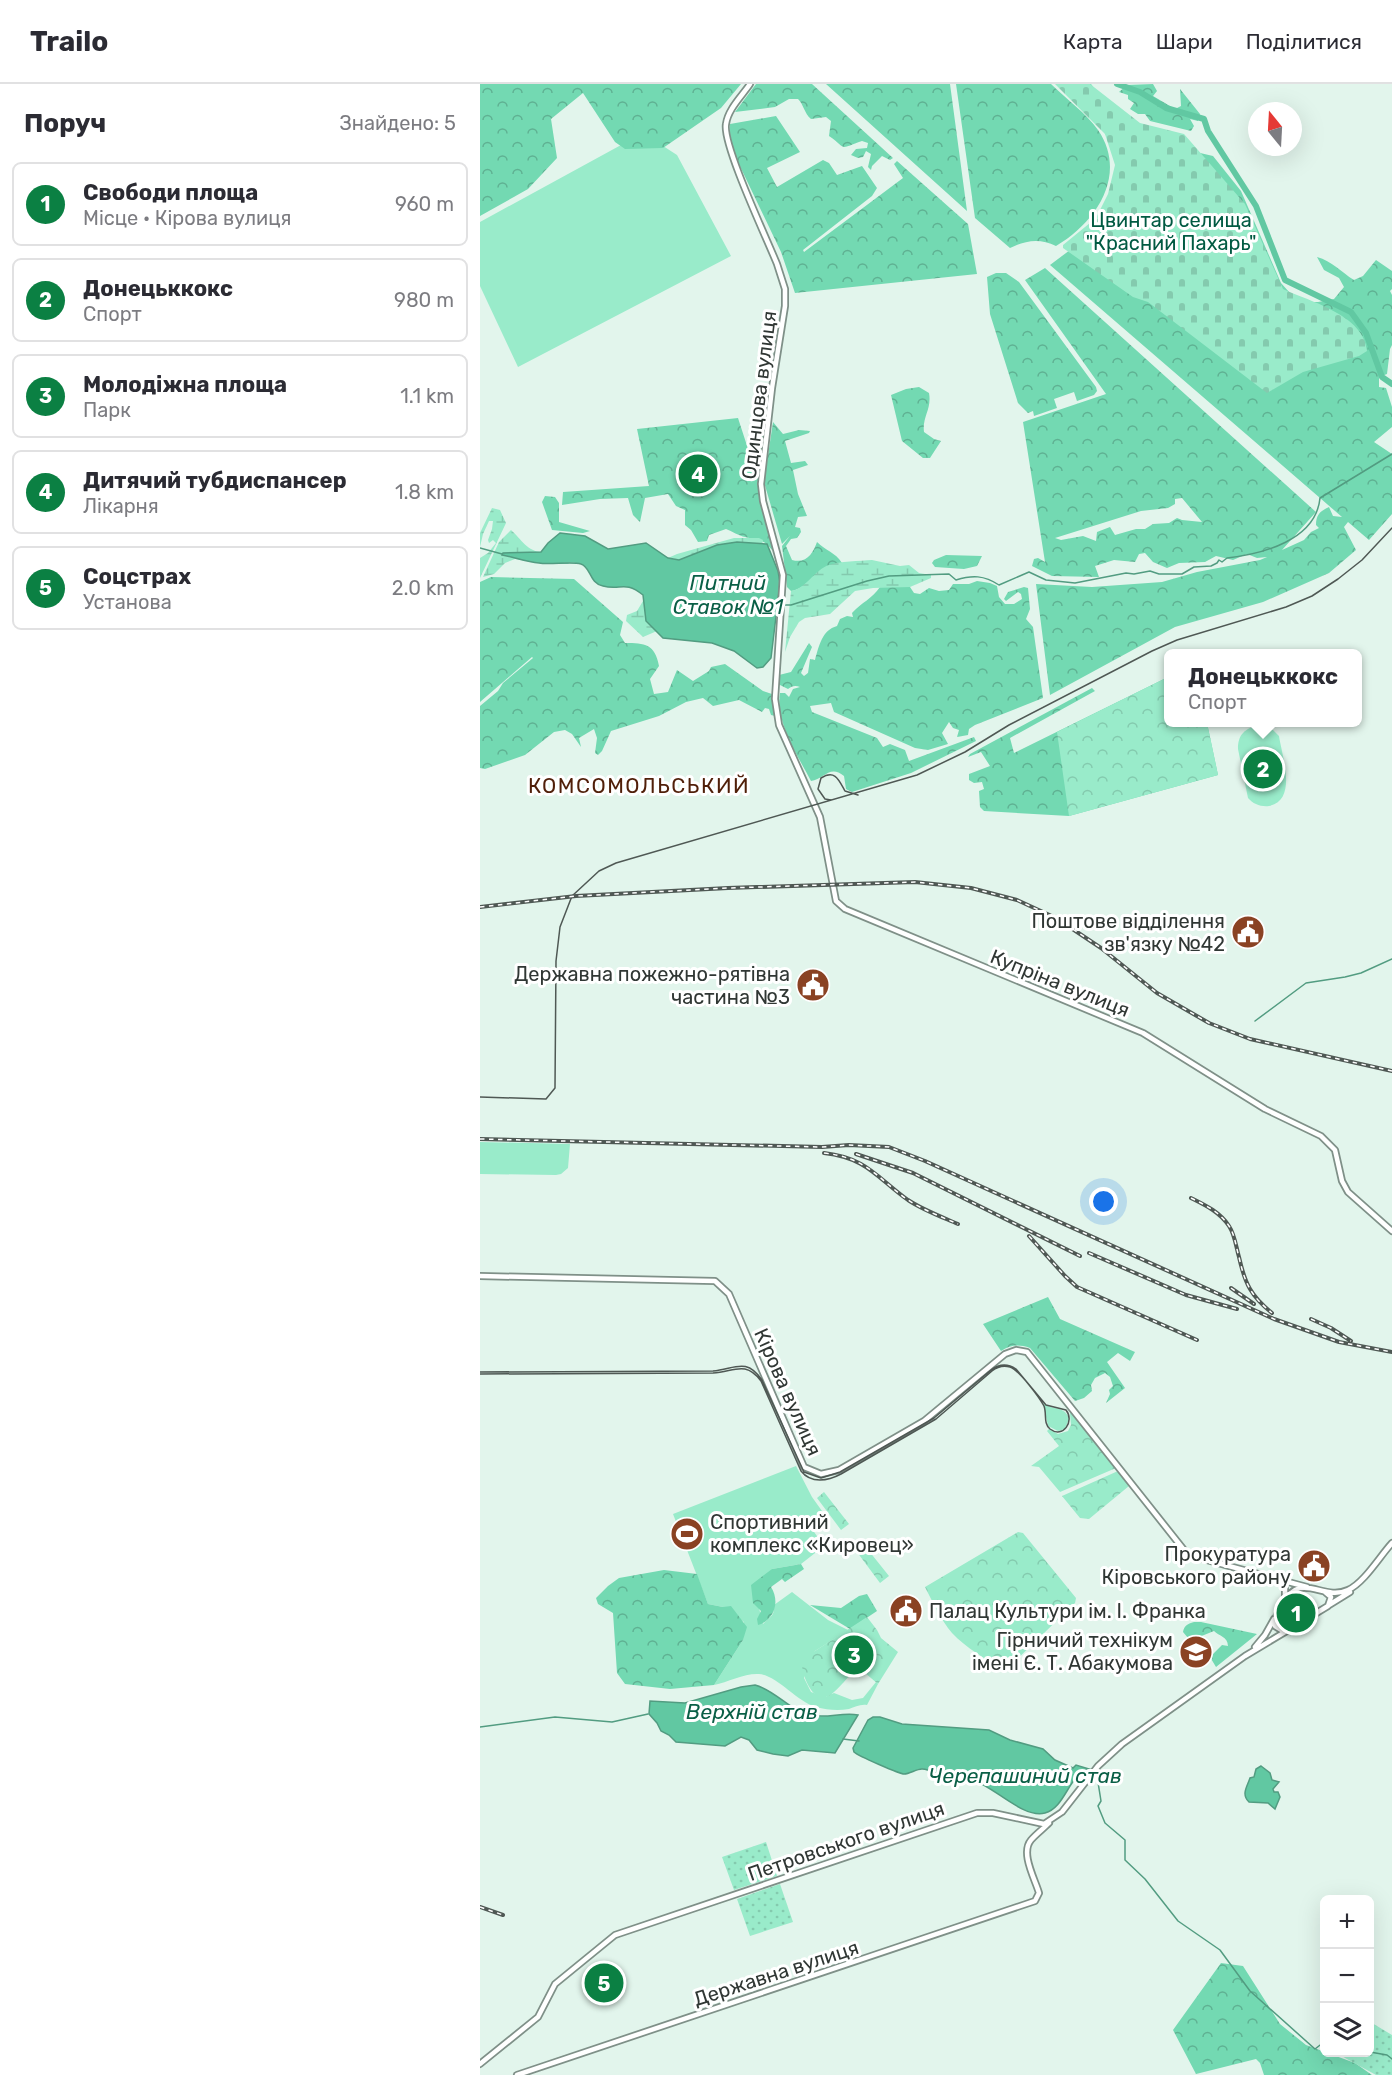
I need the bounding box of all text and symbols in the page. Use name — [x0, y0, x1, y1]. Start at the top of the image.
text: Trailo — [30, 25, 108, 58]
text: Карта — [1063, 29, 1123, 54]
text: Шари — [1156, 29, 1213, 54]
text: Поділитися — [1246, 29, 1362, 54]
north arrow — [1248, 102, 1302, 156]
text: Поруч — [24, 108, 106, 139]
text: Знайдено: 5 — [339, 111, 456, 135]
text: Свободи площа — [83, 179, 258, 206]
text: 1 — [41, 192, 50, 216]
text: 960 m — [395, 192, 454, 216]
text: Місце · Кірова вулиця — [83, 206, 292, 230]
park label: Цвинтар селища "Красний Пахарь" — [1086, 208, 1256, 255]
text: Донецьккокс — [83, 275, 233, 302]
text: 2 — [39, 288, 52, 312]
text: 980 m — [394, 288, 454, 312]
text: Спорт — [83, 302, 142, 326]
street label: Одинцова вулиця — [737, 309, 781, 481]
text: Молодіжна площа — [83, 371, 287, 398]
text: 3 — [39, 384, 52, 408]
text: 1.1 km — [400, 384, 454, 408]
text: Парк — [83, 398, 131, 422]
pin: 4 — [678, 452, 718, 496]
text: Дитячий тубдиспансер — [83, 467, 347, 494]
text: 4 — [39, 480, 52, 504]
text: 1.8 km — [395, 480, 454, 504]
text: Лікарня — [83, 494, 159, 518]
text: Соцстрах — [83, 563, 191, 590]
water label: Питний Ставок №1 — [673, 570, 784, 619]
text: 5 — [39, 576, 52, 600]
text: 2.0 km — [392, 576, 454, 600]
text: Установа — [83, 590, 172, 614]
popup — [1164, 649, 1362, 727]
text: Донецьккокс — [1188, 663, 1338, 690]
text: Спорт — [1188, 690, 1247, 714]
pin: 2 — [1244, 746, 1282, 792]
district label: КОМСОМОЛЬСЬКИЙ — [528, 773, 750, 798]
place label: Поштове відділення зв'язку №42 — [1032, 909, 1225, 956]
public building icon: Поштове відділення зв'язку №42 — [1230, 914, 1266, 950]
street label: Купріна вулиця — [987, 944, 1133, 1022]
place label: Державна пожежно-рятівна частина №3 — [514, 962, 790, 1009]
public building icon: Державна пожежно-рятівна частина №3 — [795, 967, 831, 1003]
your location — [1089, 1187, 1118, 1216]
street label: Кірова вулиця — [749, 1325, 827, 1459]
place label: Cпортивний комплекс «Кировец» — [710, 1510, 914, 1557]
sports icon: Cпортивний комплекс «Кировец» — [669, 1516, 705, 1552]
place label: Прокуратура Кіровського району — [1101, 1542, 1291, 1589]
public building icon: Прокуратура Кіровського району — [1296, 1548, 1332, 1584]
pin: 1 — [1276, 1590, 1316, 1636]
public building icon: Палац Культури ім. І. Франка — [888, 1593, 924, 1629]
place label: Палац Культури ім. І. Франка — [929, 1599, 1206, 1623]
place label: Гірничий технікум імені Є. Т. Абакумова — [972, 1628, 1173, 1675]
pin: 3 — [834, 1632, 874, 1678]
school or university icon: Гірничий технікум імені Є. Т. Абакумова — [1178, 1634, 1214, 1670]
water label: Верхній став — [686, 1699, 818, 1724]
water label: Черепашиний став — [928, 1763, 1122, 1788]
street label: Петровського вулиця — [744, 1796, 948, 1886]
map controls — [1320, 1895, 1374, 2057]
button: + — [1320, 1895, 1374, 1949]
street label: Державна вулиця — [690, 1935, 862, 2011]
button: − — [1320, 1949, 1374, 2003]
pin: 5 — [584, 1960, 624, 2006]
button: layers — [1320, 2003, 1374, 2057]

